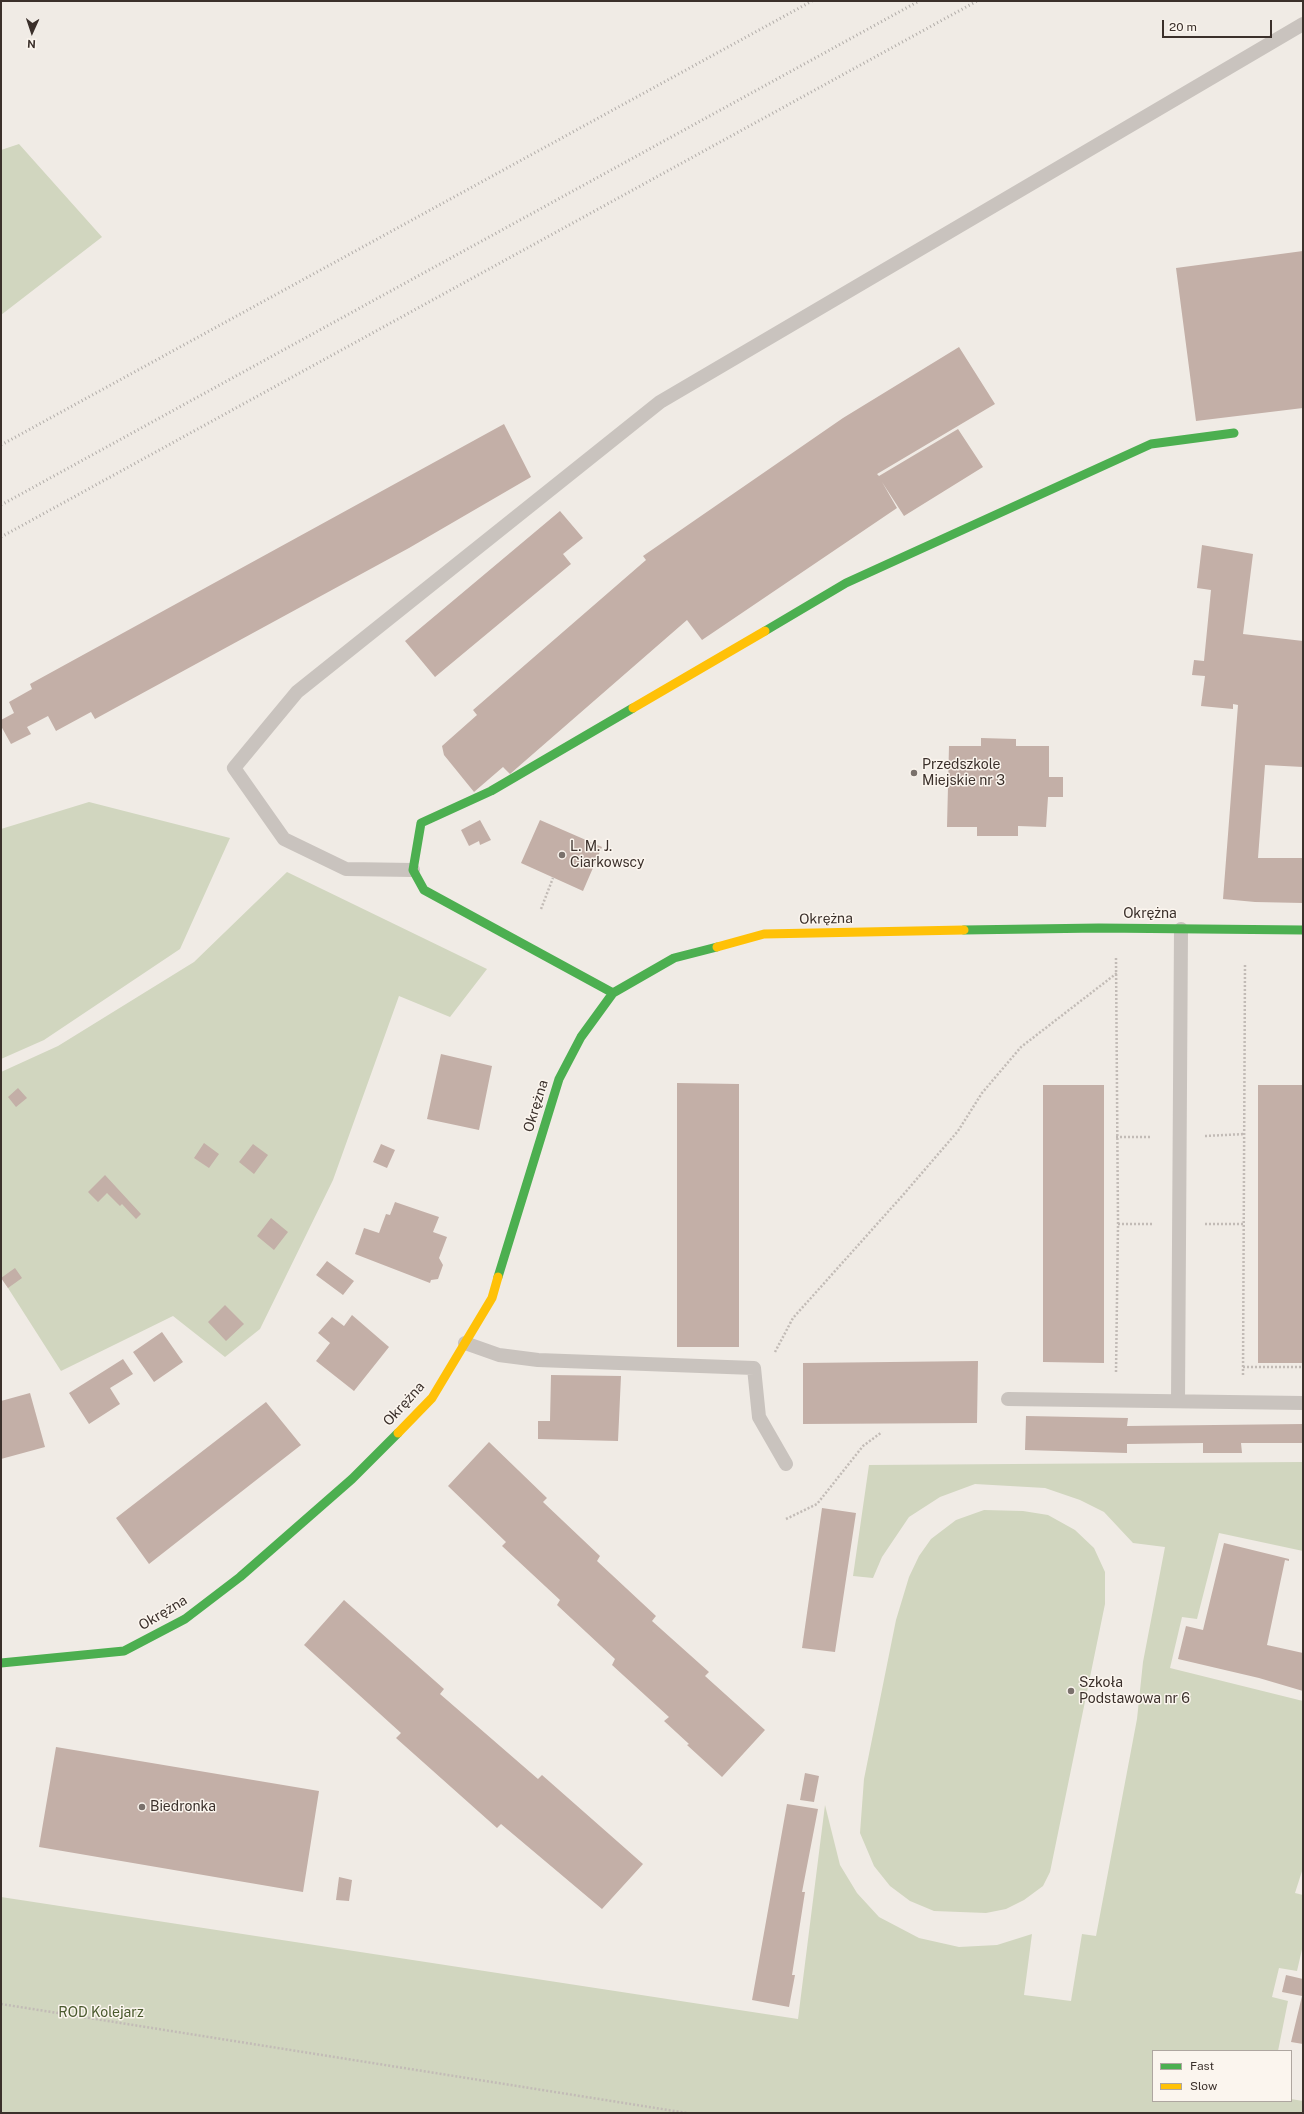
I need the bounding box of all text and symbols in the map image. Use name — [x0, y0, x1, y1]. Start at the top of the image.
north arrow — [12, 12, 52, 52]
scale bar — [1164, 12, 1274, 38]
text: 20 m — [1169, 20, 1197, 34]
text: N — [27, 38, 36, 50]
place label: Przedszkole Miejskie nr 3 — [922, 757, 1005, 790]
marker: Przedszkole Miejskie nr 3 — [909, 768, 919, 778]
place label: L. M. J. Ciarkowscy — [570, 839, 645, 872]
marker: L. M. J. Ciarkowscy — [557, 850, 567, 860]
street label: Okrężna — [1123, 906, 1177, 922]
street label: Okrężna — [799, 910, 853, 928]
street label: Okrężna — [520, 1078, 552, 1134]
street label: Okrężna — [380, 1378, 428, 1430]
street label: Okrężna — [136, 1592, 190, 1634]
place label: Szkoła Podstawowa nr 6 — [1079, 1675, 1190, 1708]
marker: Szkoła Podstawowa nr 6 — [1066, 1686, 1076, 1696]
place label: Biedronka — [150, 1799, 216, 1815]
marker: Biedronka — [137, 1802, 147, 1812]
park label: ROD Kolejarz — [58, 2005, 144, 2021]
legend — [1152, 2050, 1292, 2102]
text: Fast — [1190, 2059, 1214, 2073]
text: Slow — [1190, 2079, 1217, 2093]

